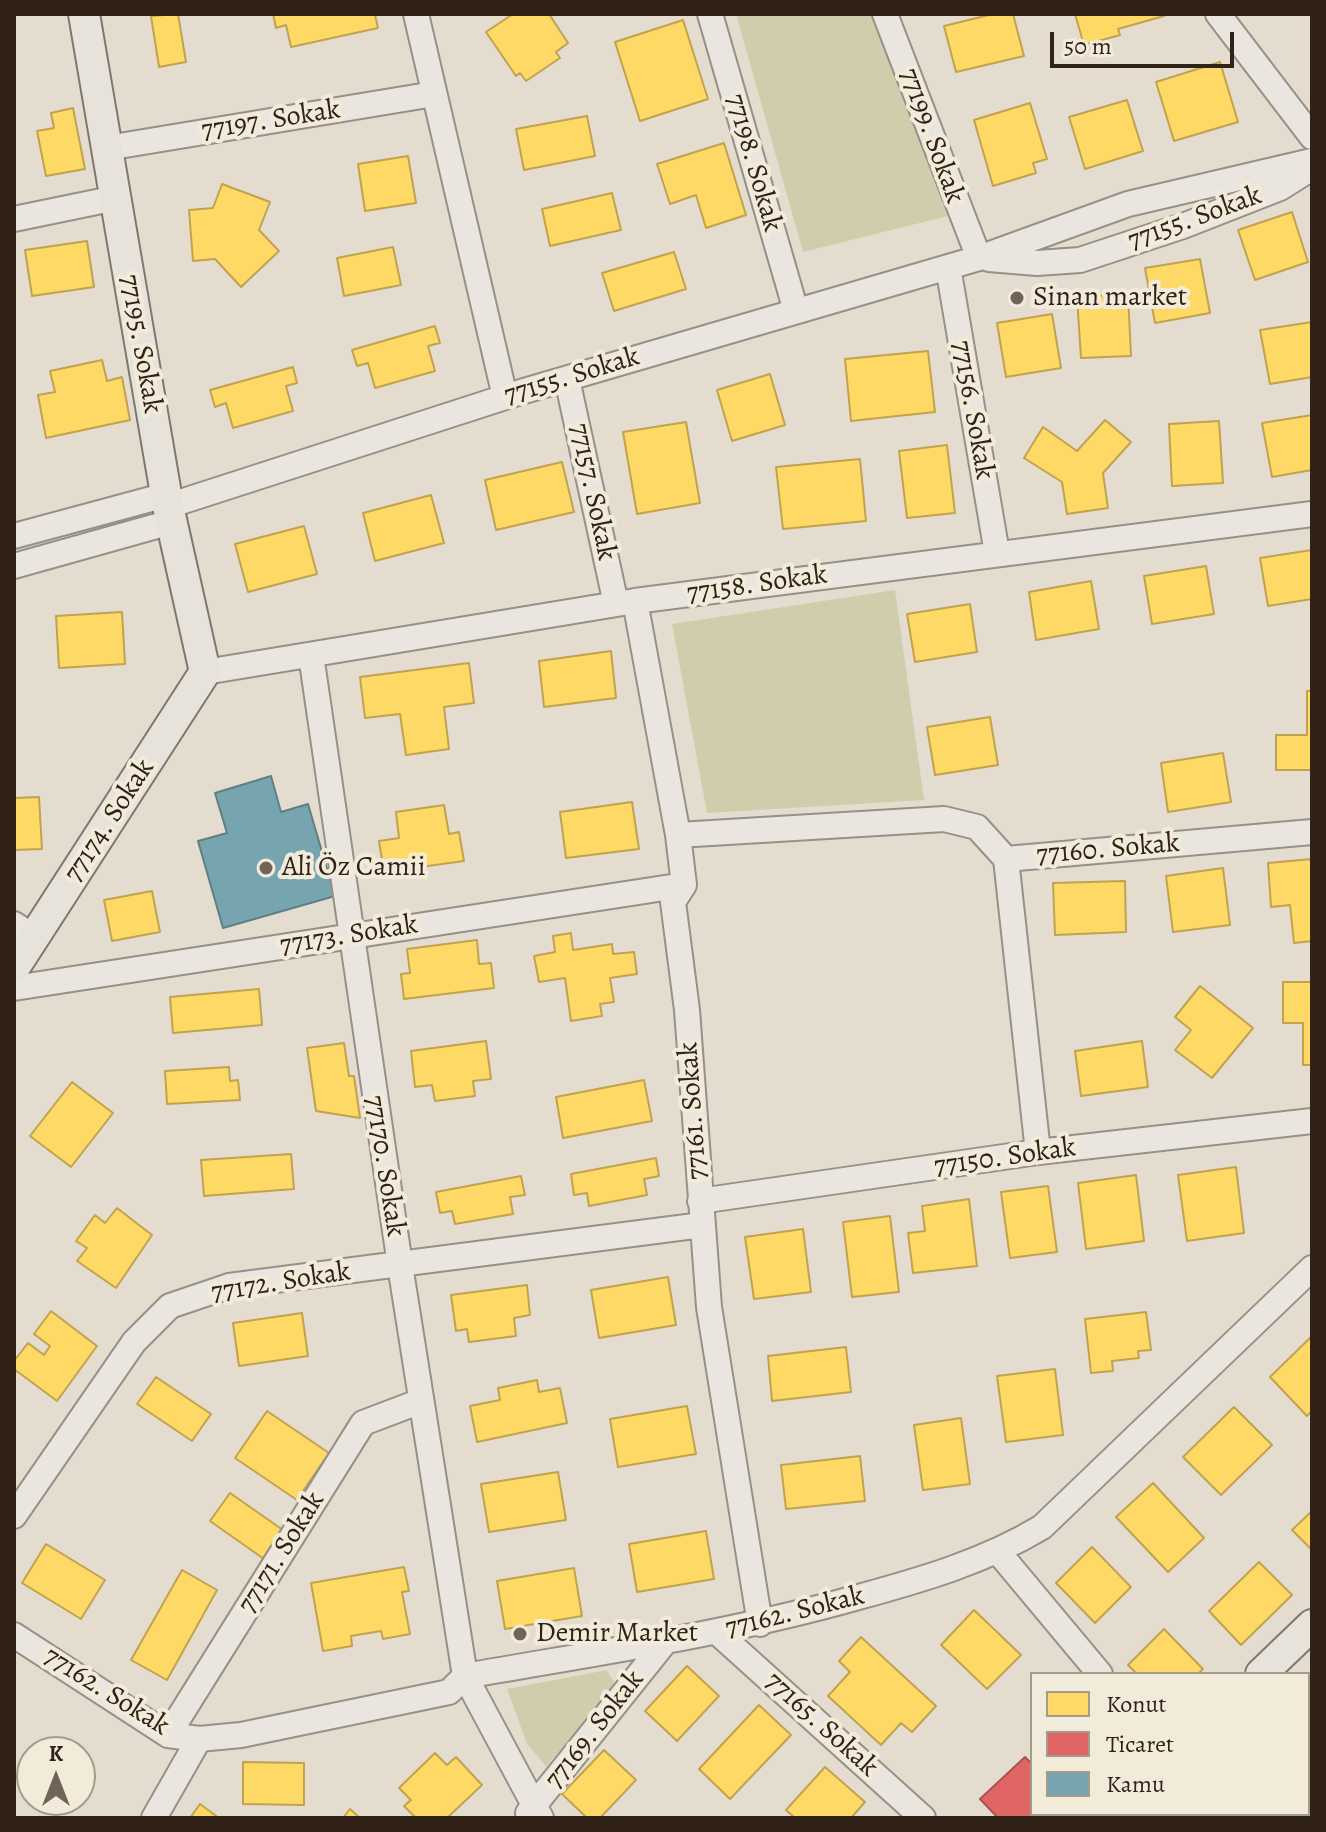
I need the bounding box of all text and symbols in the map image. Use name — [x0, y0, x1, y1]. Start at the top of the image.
scale bar — [1054, 16, 1238, 66]
text: 50 m — [1064, 30, 1112, 62]
street label: 77199. Sokak — [891, 64, 971, 208]
street label: 77198. Sokak — [717, 90, 789, 236]
street label: 77197. Sokak — [199, 93, 343, 149]
street label: 77155. Sokak — [1124, 179, 1266, 259]
street label: 77195. Sokak — [111, 272, 169, 416]
place label: Sinan market — [1033, 281, 1187, 315]
marker: Sinan market — [1008, 289, 1026, 307]
street label: 77156. Sokak — [943, 338, 1001, 482]
street label: 77155. Sokak — [500, 340, 644, 414]
street label: 77157. Sokak — [561, 420, 623, 564]
street label: 77158. Sokak — [685, 559, 829, 611]
street label: 77174. Sokak — [58, 753, 162, 889]
street label: 77160. Sokak — [1035, 827, 1181, 873]
place label: Ali Öz Camii — [282, 851, 426, 885]
marker: Ali Öz Camii — [257, 859, 275, 877]
street label: 77173. Sokak — [278, 909, 420, 963]
street label: 77161. Sokak — [672, 1041, 716, 1181]
street label: 77170. Sokak — [356, 1093, 412, 1239]
street label: 77150. Sokak — [932, 1131, 1078, 1185]
street label: 77172. Sokak — [209, 1255, 353, 1311]
street label: 77171. Sokak — [231, 1486, 333, 1620]
street label: 77162. Sokak — [722, 1580, 868, 1646]
place label: Demir Market — [536, 1617, 698, 1651]
marker: Demir Market — [511, 1625, 529, 1643]
street label: 77162. Sokak — [37, 1640, 175, 1744]
street label: 77169. Sokak — [538, 1664, 652, 1796]
street label: 77165. Sokak — [757, 1665, 885, 1785]
legend — [1030, 1672, 1310, 1816]
text: Konut — [1106, 1688, 1166, 1720]
text: Ticaret — [1106, 1728, 1174, 1760]
north arrow — [16, 1736, 96, 1816]
text: K — [49, 1739, 63, 1769]
text: Kamu — [1106, 1768, 1165, 1800]

